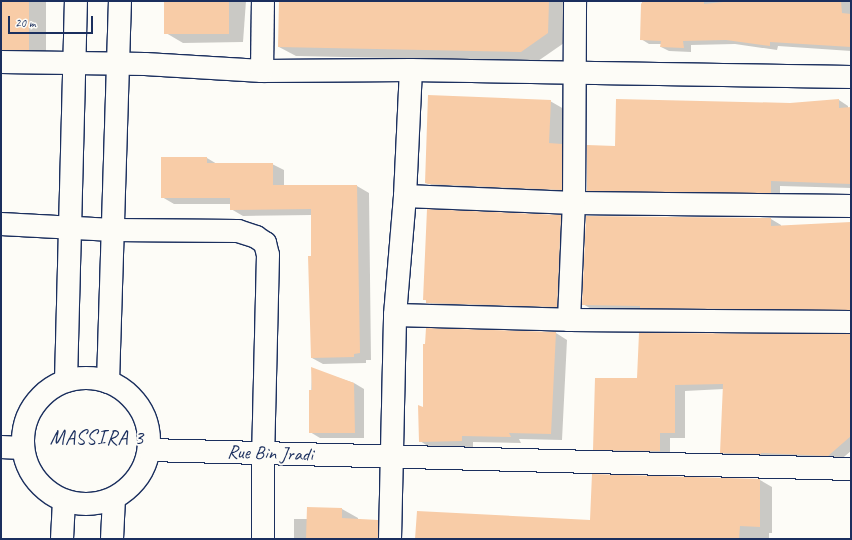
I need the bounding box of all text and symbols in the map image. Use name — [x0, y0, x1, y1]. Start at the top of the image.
scale bar — [10, 8, 95, 34]
text: 20 m — [15, 15, 35, 31]
district label: MASSIRA 3 — [50, 425, 144, 449]
street label: Rue Bin Jradi — [227, 441, 313, 467]

